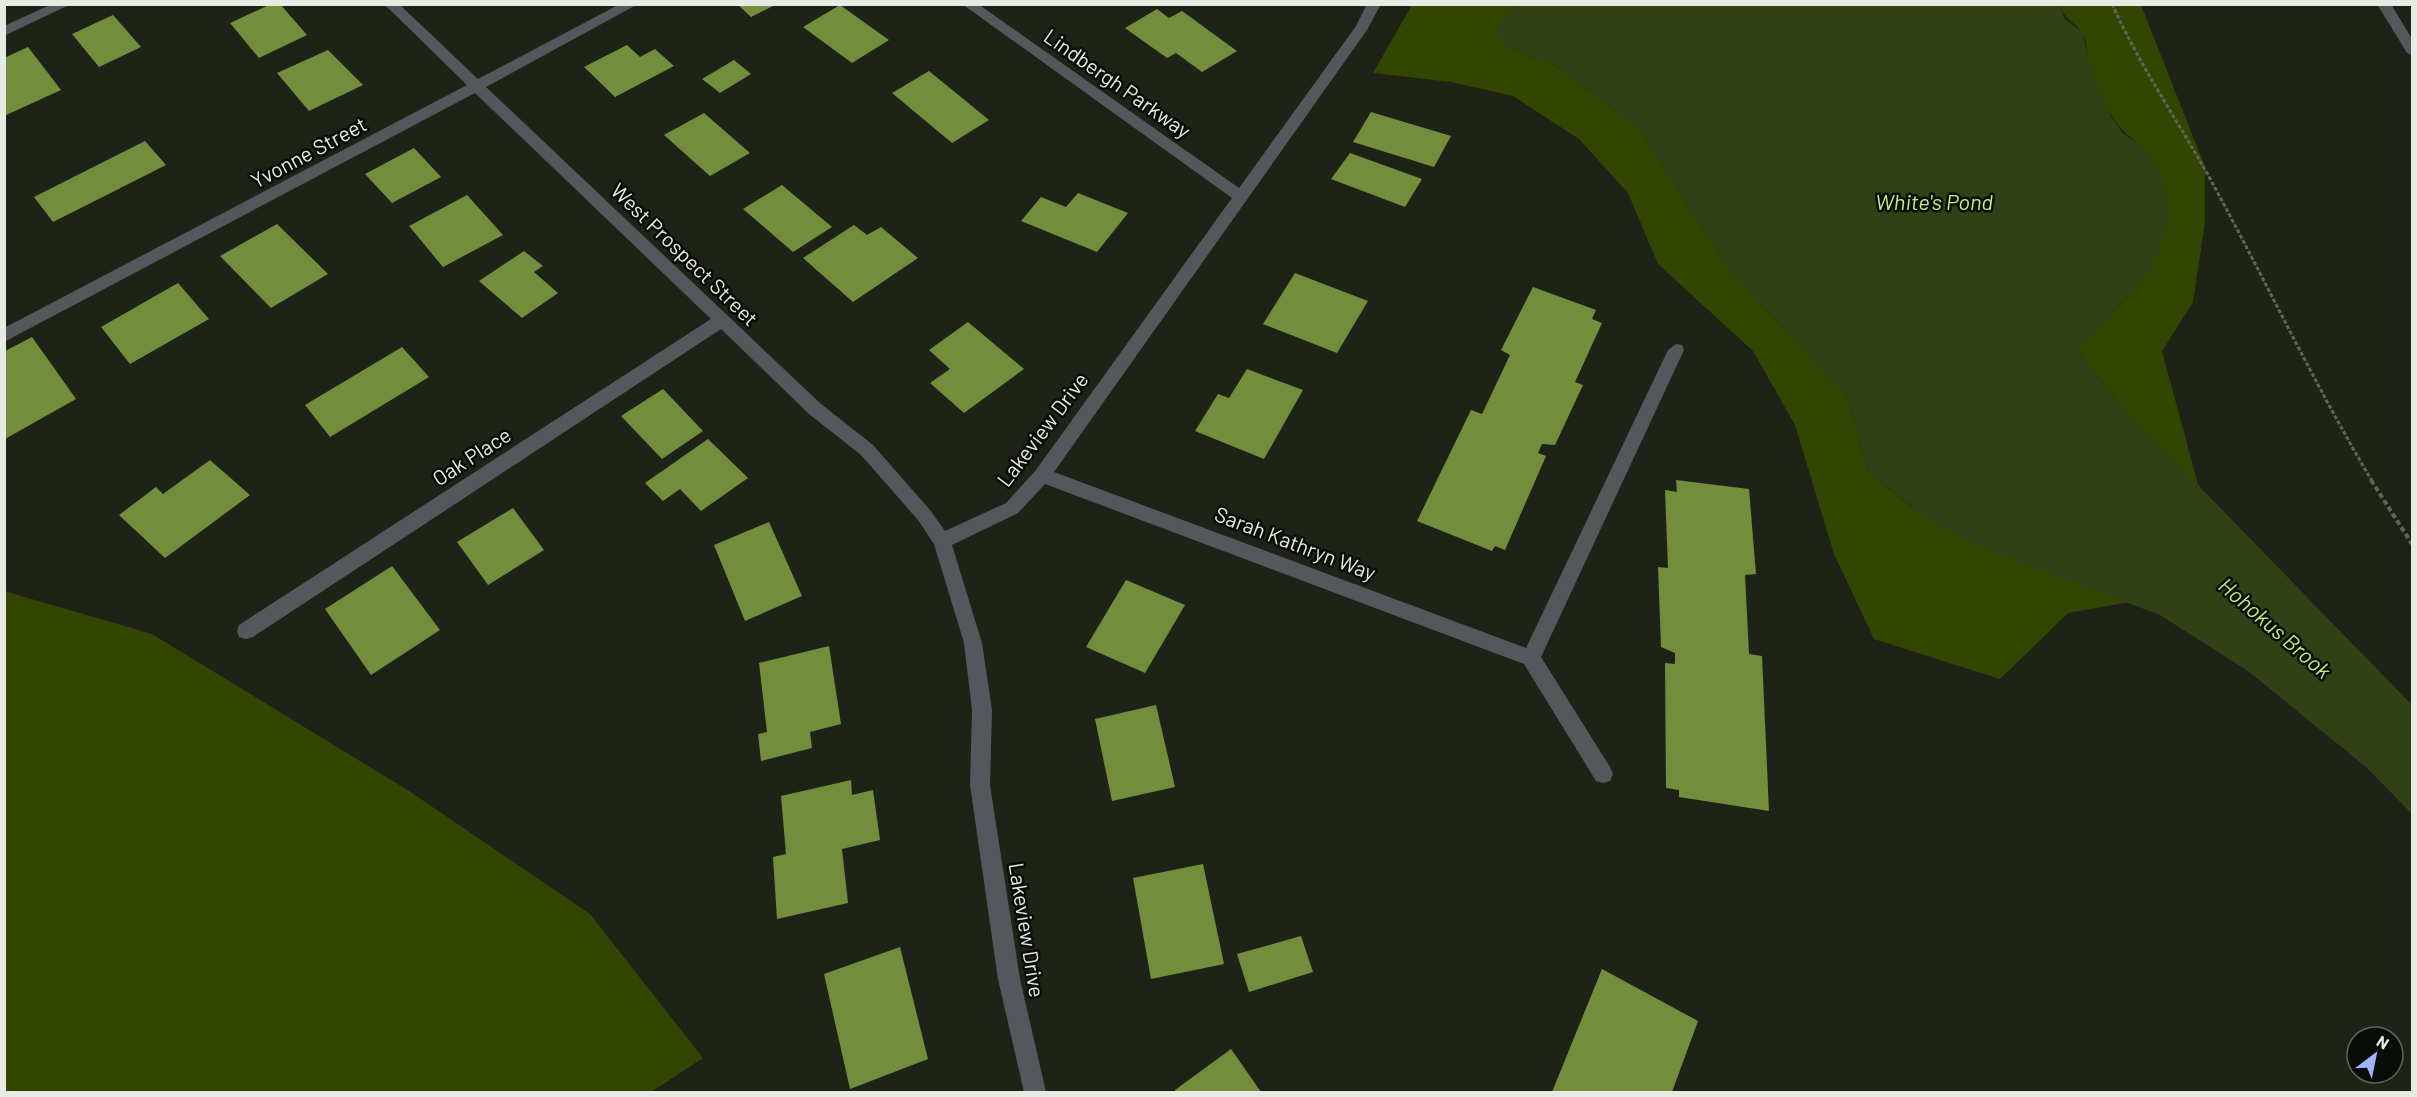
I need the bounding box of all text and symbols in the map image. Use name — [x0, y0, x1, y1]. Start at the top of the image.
street label: Lindbergh Parkway — [1040, 23, 1196, 143]
street label: Yvonne Street — [246, 111, 370, 193]
street label: West Prospect Street — [606, 177, 764, 331]
water label: White's Pond — [1875, 188, 1993, 214]
street label: Lakeview Drive — [991, 367, 1093, 491]
street label: Oak Place — [427, 421, 515, 490]
street label: Sarah Kathryn Way — [1212, 500, 1380, 585]
water label: Hohokus Brook — [2214, 571, 2337, 683]
street label: Lakeview Drive — [1004, 861, 1050, 999]
north arrow — [2345, 1025, 2405, 1085]
text: N — [2374, 1031, 2393, 1053]

